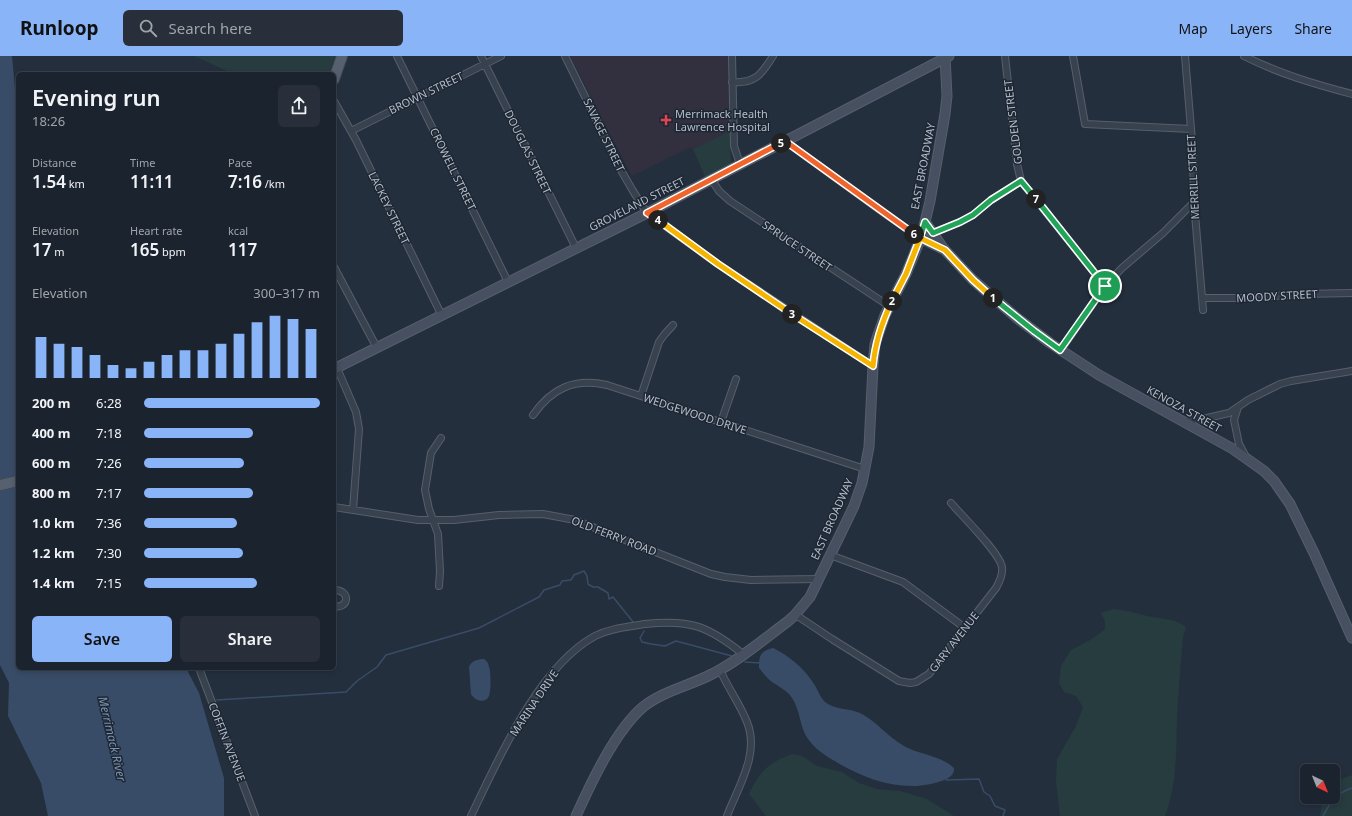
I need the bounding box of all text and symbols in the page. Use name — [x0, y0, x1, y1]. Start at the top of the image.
search box — [123, 10, 403, 46]
text: Runloop — [20, 15, 99, 41]
icon: search — [137, 17, 159, 39]
text: Search here — [169, 18, 252, 38]
text: Map — [1179, 19, 1208, 38]
text: Layers — [1230, 19, 1272, 38]
text: Share — [1294, 19, 1332, 38]
street label: BROWN STREET — [386, 68, 466, 117]
street label: GOLDEN STREET — [1000, 79, 1025, 165]
text: Evening run — [32, 82, 161, 112]
button: share — [278, 85, 320, 127]
street label: SAVAGE STREET — [580, 96, 629, 174]
place label: Merrimack Health Lawrence Hospital — [675, 106, 770, 134]
street label: DOUGLAS STREET — [502, 107, 555, 196]
text: 18:26 — [32, 112, 65, 130]
marker: Merrimack Health Lawrence Hospital — [660, 114, 672, 126]
street label: EAST BROADWAY — [907, 121, 938, 210]
street label: CROWELL STREET — [427, 125, 480, 213]
pin: 5 — [771, 133, 791, 153]
street label: MERRILL STREET — [1183, 134, 1202, 220]
text: 5 — [778, 135, 784, 150]
text: Distance — [32, 155, 77, 170]
text: Time — [130, 155, 155, 170]
text: Pace — [228, 155, 252, 170]
street label: LACKEY STREET — [365, 169, 413, 247]
text: 1.54 — [32, 170, 66, 193]
text: 11:11 — [130, 170, 174, 193]
text: 7:16 — [228, 170, 262, 193]
street label: GROVELAND STREET — [586, 173, 687, 234]
text: km — [66, 176, 85, 191]
text: /km — [262, 176, 285, 191]
pin: 7 — [1026, 189, 1046, 209]
text: 7 — [1033, 191, 1039, 206]
pin: 4 — [648, 210, 668, 230]
text: 4 — [655, 212, 661, 227]
street label: SPRUCE STREET — [760, 217, 835, 274]
text: Elevation — [32, 223, 79, 238]
text: Heart rate — [130, 223, 183, 238]
text: kcal — [228, 223, 248, 238]
pin: 6 — [904, 224, 924, 244]
text: 6 — [911, 226, 917, 241]
text: 17 — [32, 238, 51, 261]
text: 165 — [130, 238, 159, 261]
text: 117 — [228, 238, 257, 261]
text: m — [51, 244, 65, 259]
text: bpm — [159, 244, 186, 259]
pin — [1088, 269, 1122, 303]
icon: arrive — [1094, 275, 1116, 297]
text: Elevation — [32, 284, 88, 302]
text: 300–317 m — [253, 284, 320, 302]
street label: MOODY STREET — [1236, 286, 1318, 305]
pin: 1 — [983, 288, 1003, 308]
text: 1 — [990, 290, 996, 305]
pin: 2 — [882, 291, 902, 311]
text: 2 — [889, 293, 895, 308]
pin: 3 — [782, 304, 802, 324]
text: 3 — [789, 306, 795, 321]
street label: KENOZA STREET — [1144, 382, 1224, 435]
street label: WEDGEWOOD DRIVE — [641, 390, 749, 437]
text: 200 m — [32, 394, 70, 412]
text: 6:28 — [96, 394, 122, 412]
text: 400 m — [32, 424, 70, 442]
text: 7:18 — [96, 424, 122, 442]
text: 600 m — [32, 454, 70, 472]
text: 7:26 — [96, 454, 122, 472]
street label: EAST BROADWAY — [807, 475, 857, 562]
text: 800 m — [32, 484, 70, 502]
text: 7:17 — [96, 484, 122, 502]
street label: OLD FERRY ROAD — [569, 512, 659, 559]
text: 1.0 km — [32, 514, 75, 532]
text: 7:36 — [96, 514, 122, 532]
text: 1.2 km — [32, 544, 75, 562]
text: 7:30 — [96, 544, 122, 562]
text: 1.4 km — [32, 574, 75, 592]
text: 7:15 — [96, 574, 122, 592]
street label: GARY AVENUE — [925, 608, 982, 675]
button: Save — [32, 616, 172, 662]
button: Share — [180, 616, 320, 662]
street label: MARINA DRIVE — [506, 667, 561, 739]
water label: Merrimack River — [94, 695, 131, 784]
street label: COFFIN AVENUE — [206, 700, 249, 783]
north arrow — [1300, 764, 1340, 804]
map controls — [1300, 764, 1340, 804]

